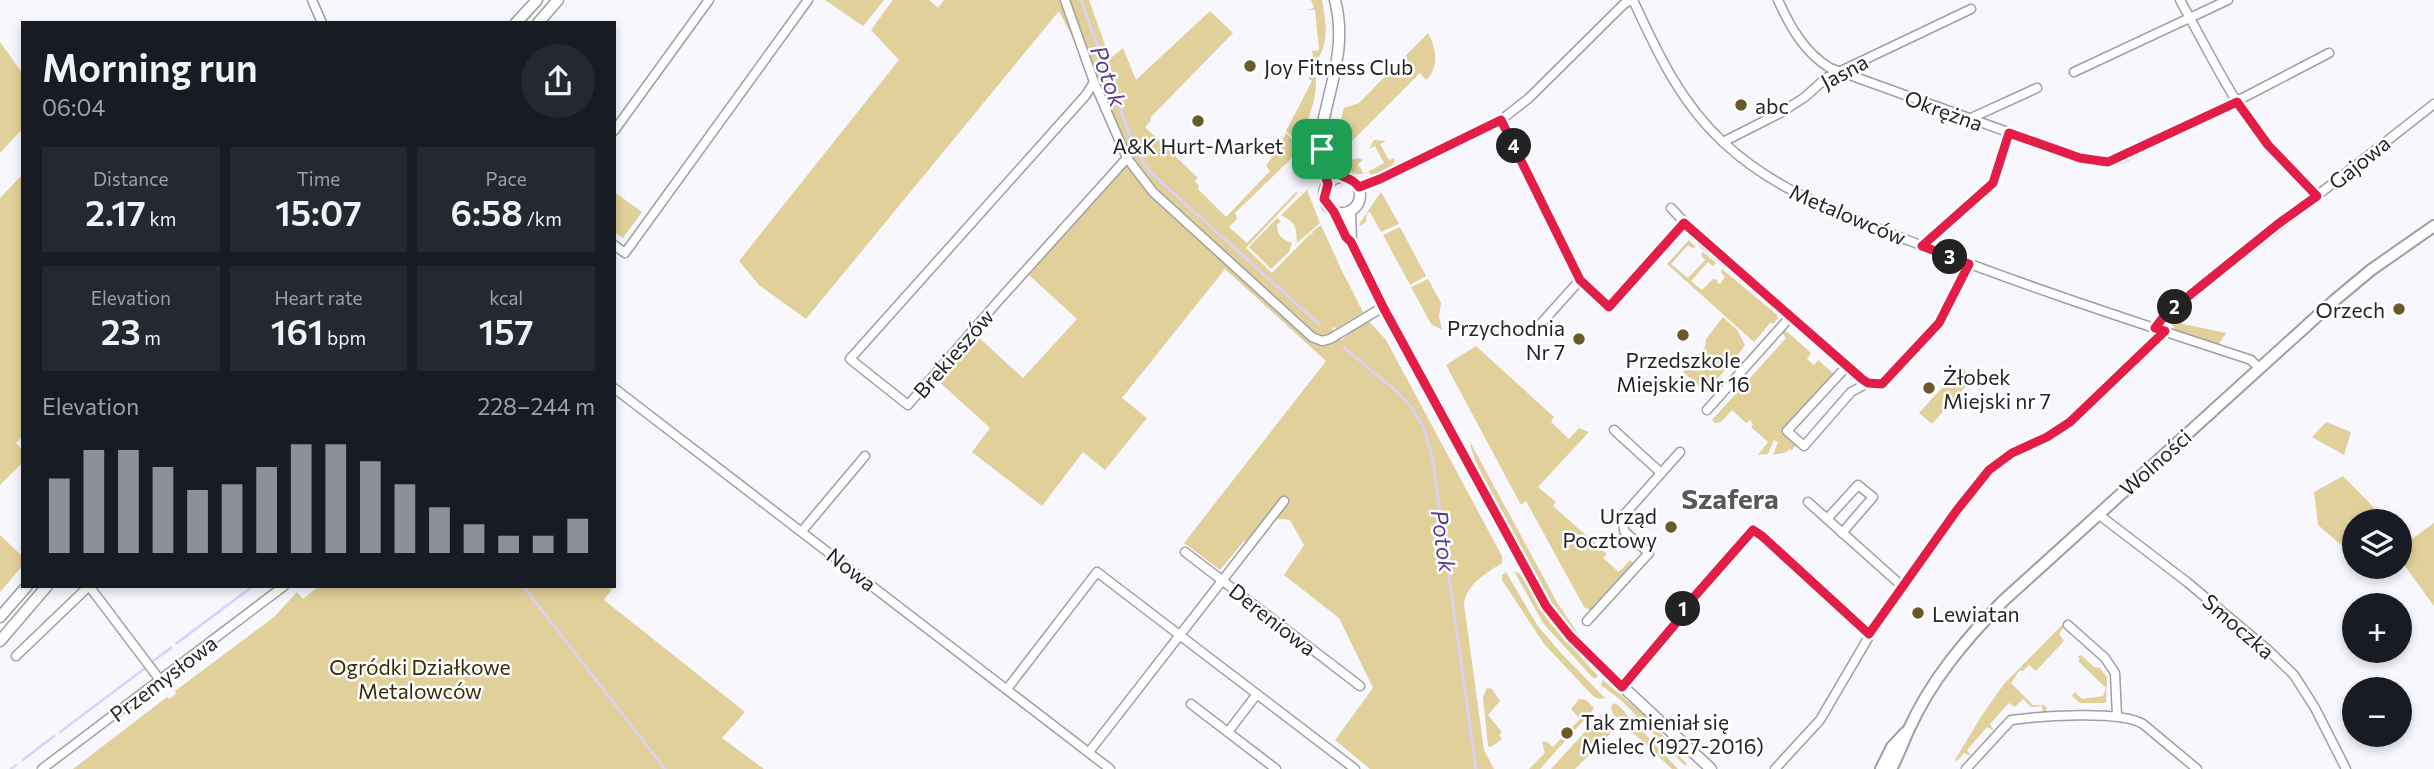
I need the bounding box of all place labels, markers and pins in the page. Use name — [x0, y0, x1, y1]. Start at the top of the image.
place label: Joy Fitness Club — [1264, 54, 1413, 79]
marker: Joy Fitness Club — [1242, 58, 1258, 74]
place label: abc — [1755, 93, 1789, 118]
marker: abc — [1733, 97, 1749, 113]
marker: A&K Hurt-Market — [1190, 113, 1206, 129]
pin — [1292, 119, 1352, 179]
pin: 4 — [1496, 128, 1532, 164]
place label: A&K Hurt-Market — [1113, 133, 1283, 158]
pin: 3 — [1932, 240, 1968, 274]
pin: 2 — [2158, 290, 2192, 324]
place label: Orzech — [2316, 297, 2385, 322]
marker: Orzech — [2391, 301, 2407, 317]
place label: Przychodnia Nr 7 — [1447, 315, 1565, 364]
marker: Przedszkole Miejskie Nr 16 — [1675, 327, 1691, 343]
marker: Przychodnia Nr 7 — [1571, 331, 1587, 347]
place label: Przedszkole Miejskie Nr 16 — [1616, 347, 1750, 396]
place label: Żłobek Miejski nr 7 — [1943, 364, 2051, 413]
marker: Żłobek Miejski nr 7 — [1921, 380, 1937, 396]
place label: Urząd Pocztowy — [1563, 503, 1657, 552]
marker: Urząd Pocztowy — [1663, 519, 1679, 535]
pin: 1 — [1666, 592, 1700, 626]
place label: Lewiatan — [1932, 601, 2020, 626]
marker: Lewiatan — [1910, 605, 1926, 621]
place label: Tak zmieniał się Mielec (1927-2016) — [1581, 709, 1764, 758]
marker: Tak zmieniał się Mielec (1927-2016) — [1559, 725, 1575, 741]

